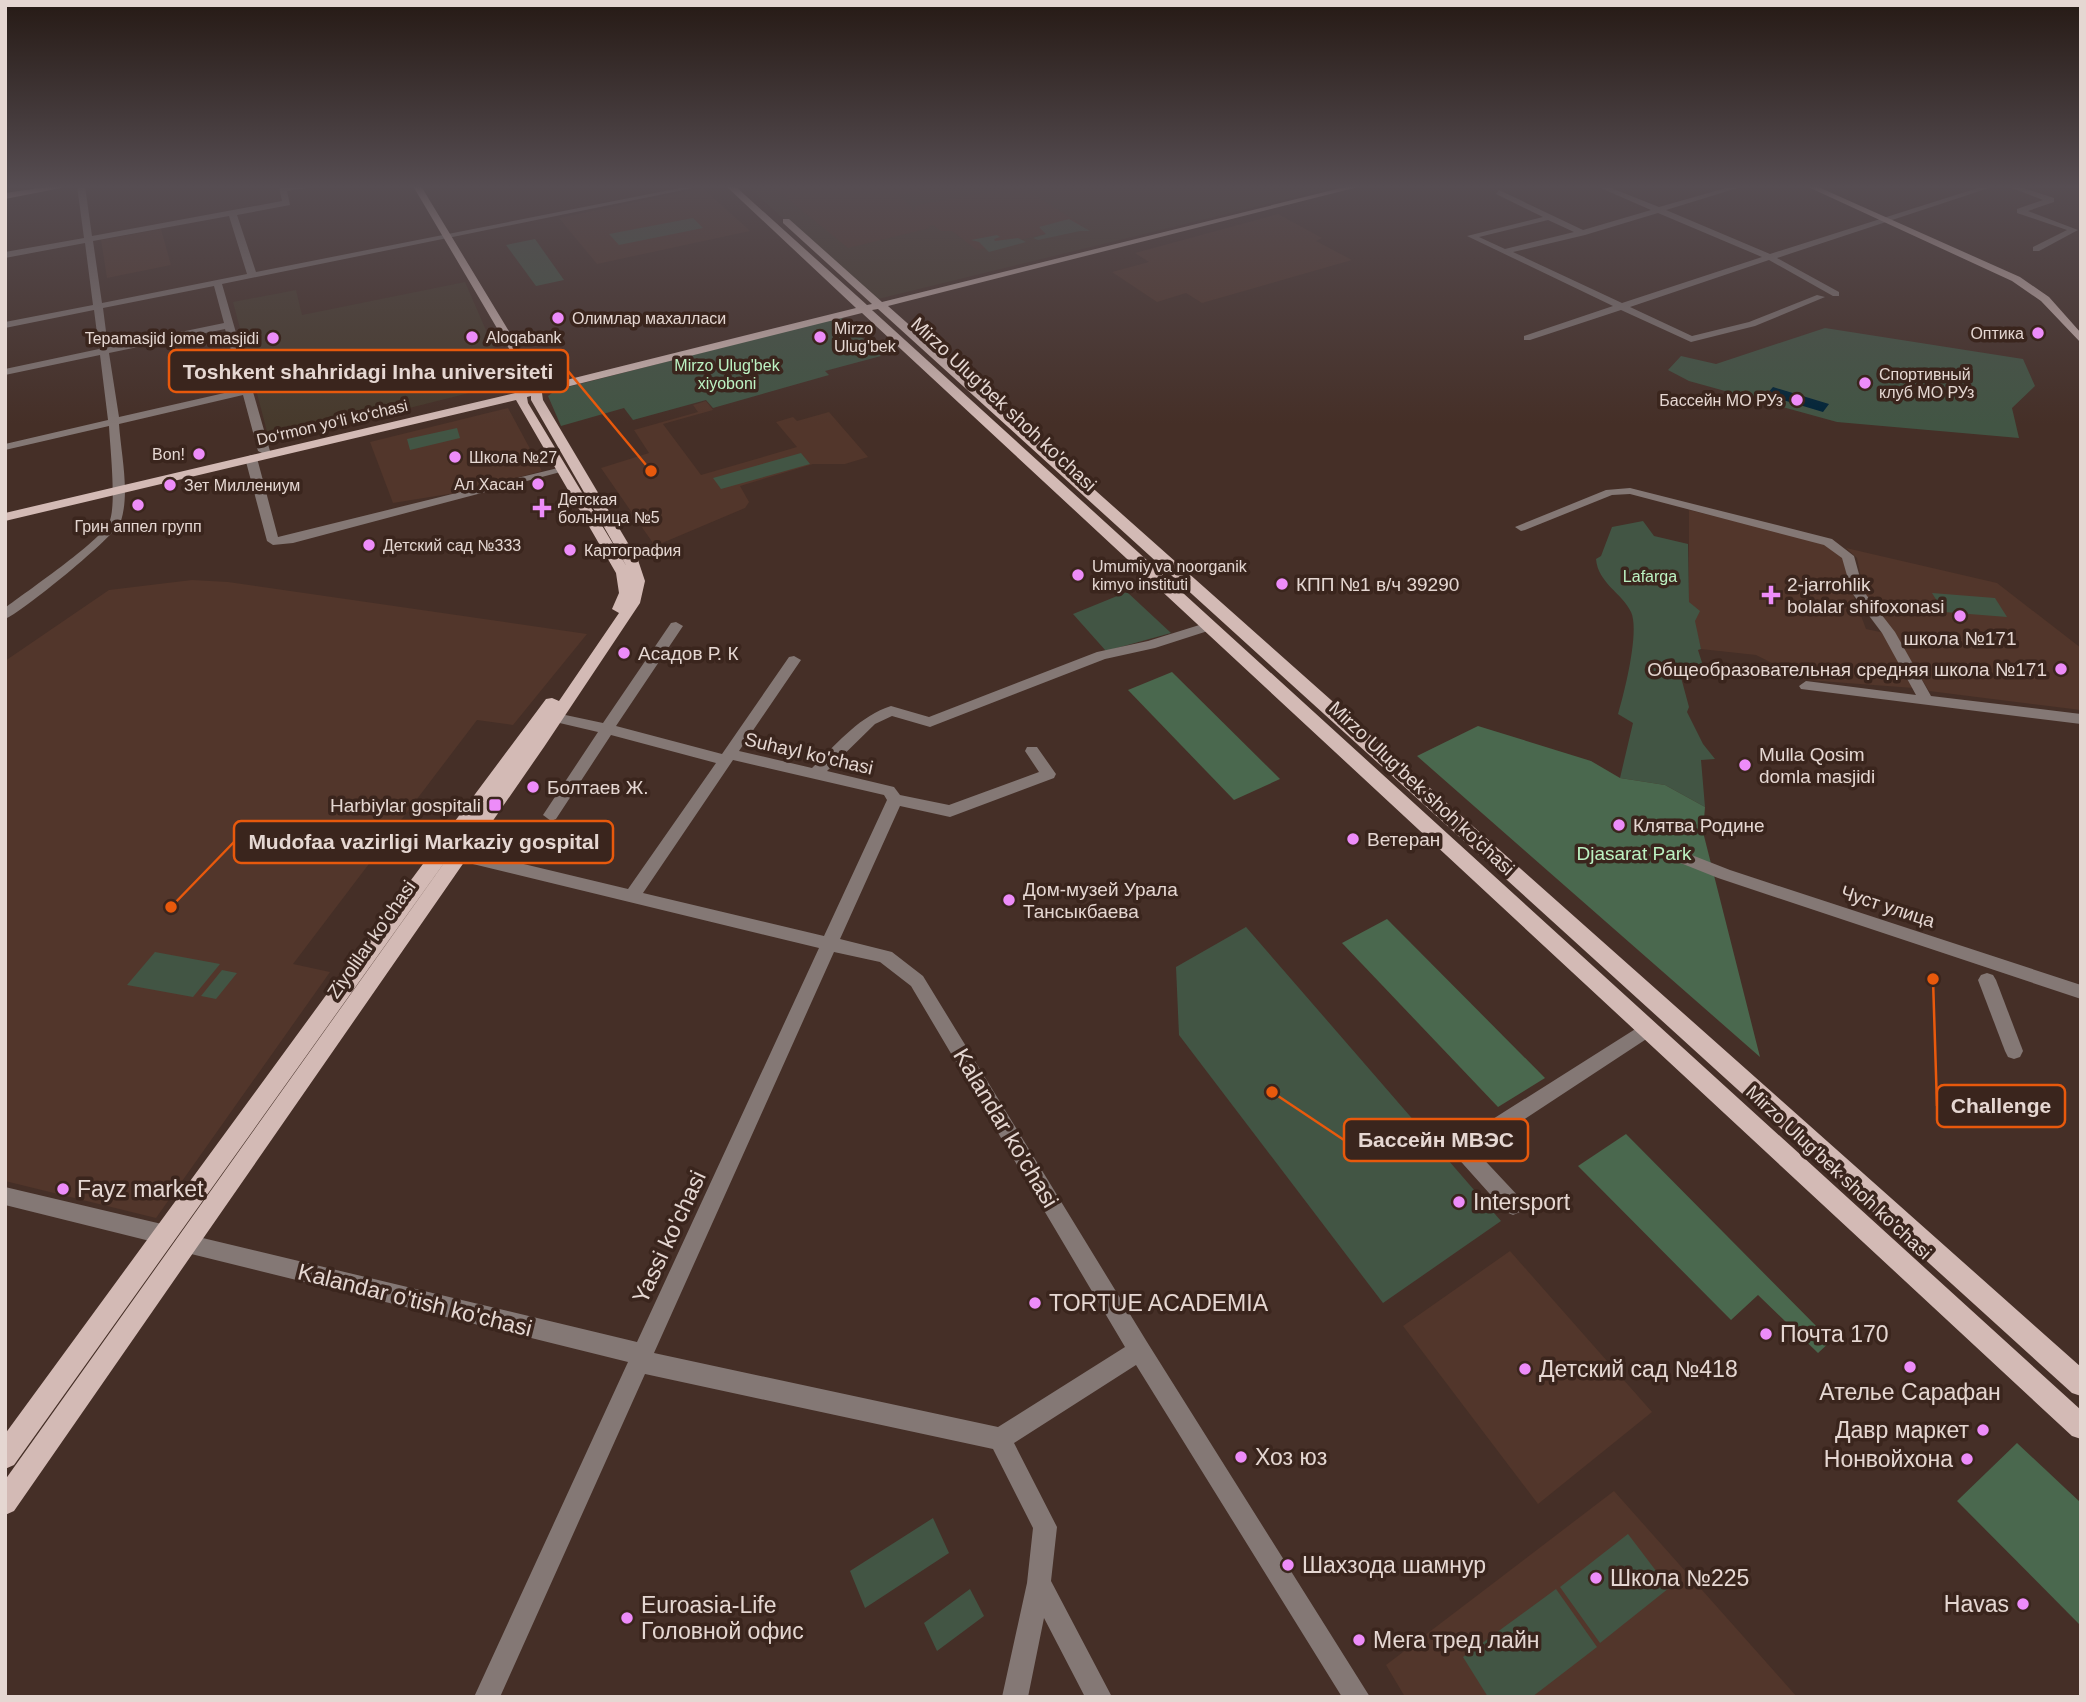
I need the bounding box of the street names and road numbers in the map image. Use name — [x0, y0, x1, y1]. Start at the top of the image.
street label: Mirzo Ulug'bek shoh ko'chasi — [907, 313, 1100, 496]
street label: Do‘rmon yo‘li ko‘chasi — [255, 397, 409, 448]
street label: Mirzo Ulug'bek shoh ko'chasi — [1325, 697, 1518, 880]
street label: Suhayl ko'chasi — [742, 728, 875, 779]
street label: Ziyolilar ko'chasi — [323, 876, 420, 1002]
street label: Чуст улица — [1838, 881, 1938, 932]
street label: Kalandar ko'chasi — [948, 1044, 1064, 1212]
street label: Mirzo Ulug'bek shoh ko'chasi — [1742, 1081, 1935, 1264]
street label: Yassi ko'chasi — [627, 1167, 711, 1307]
street label: Kalandar o'tish ko'chasi — [295, 1258, 535, 1342]

